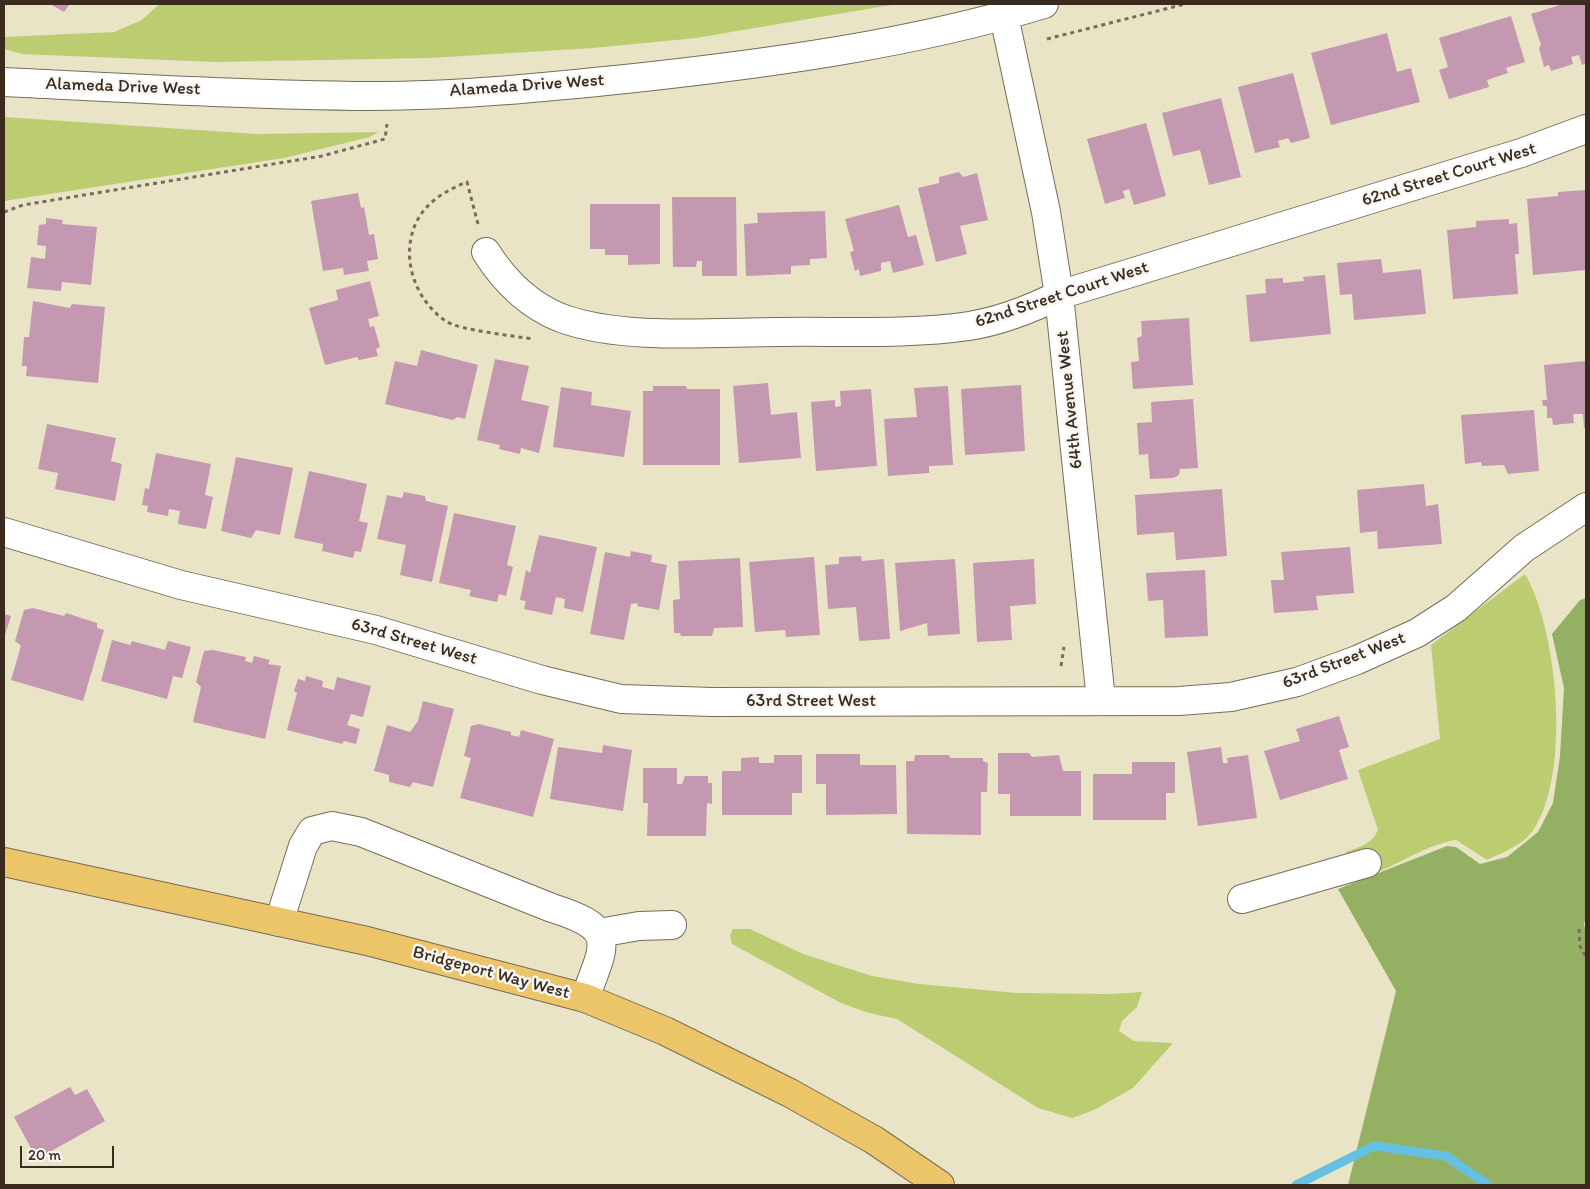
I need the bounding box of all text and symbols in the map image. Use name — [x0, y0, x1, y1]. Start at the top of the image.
street label: Alameda Drive West — [449, 70, 605, 102]
street label: Alameda Drive West — [45, 74, 201, 100]
street label: 62nd Street Court West — [1359, 138, 1539, 212]
street label: 62nd Street Court West — [973, 257, 1151, 333]
street label: 64th Avenue West — [1052, 330, 1088, 470]
street label: 63rd Street West — [349, 614, 479, 670]
street label: 63rd Street West — [1279, 628, 1409, 694]
street label: 63rd Street West — [746, 690, 876, 712]
street label: Bridgeport Way West — [410, 942, 572, 1004]
scale bar — [22, 1136, 116, 1168]
text: 20 m — [28, 1146, 61, 1164]

